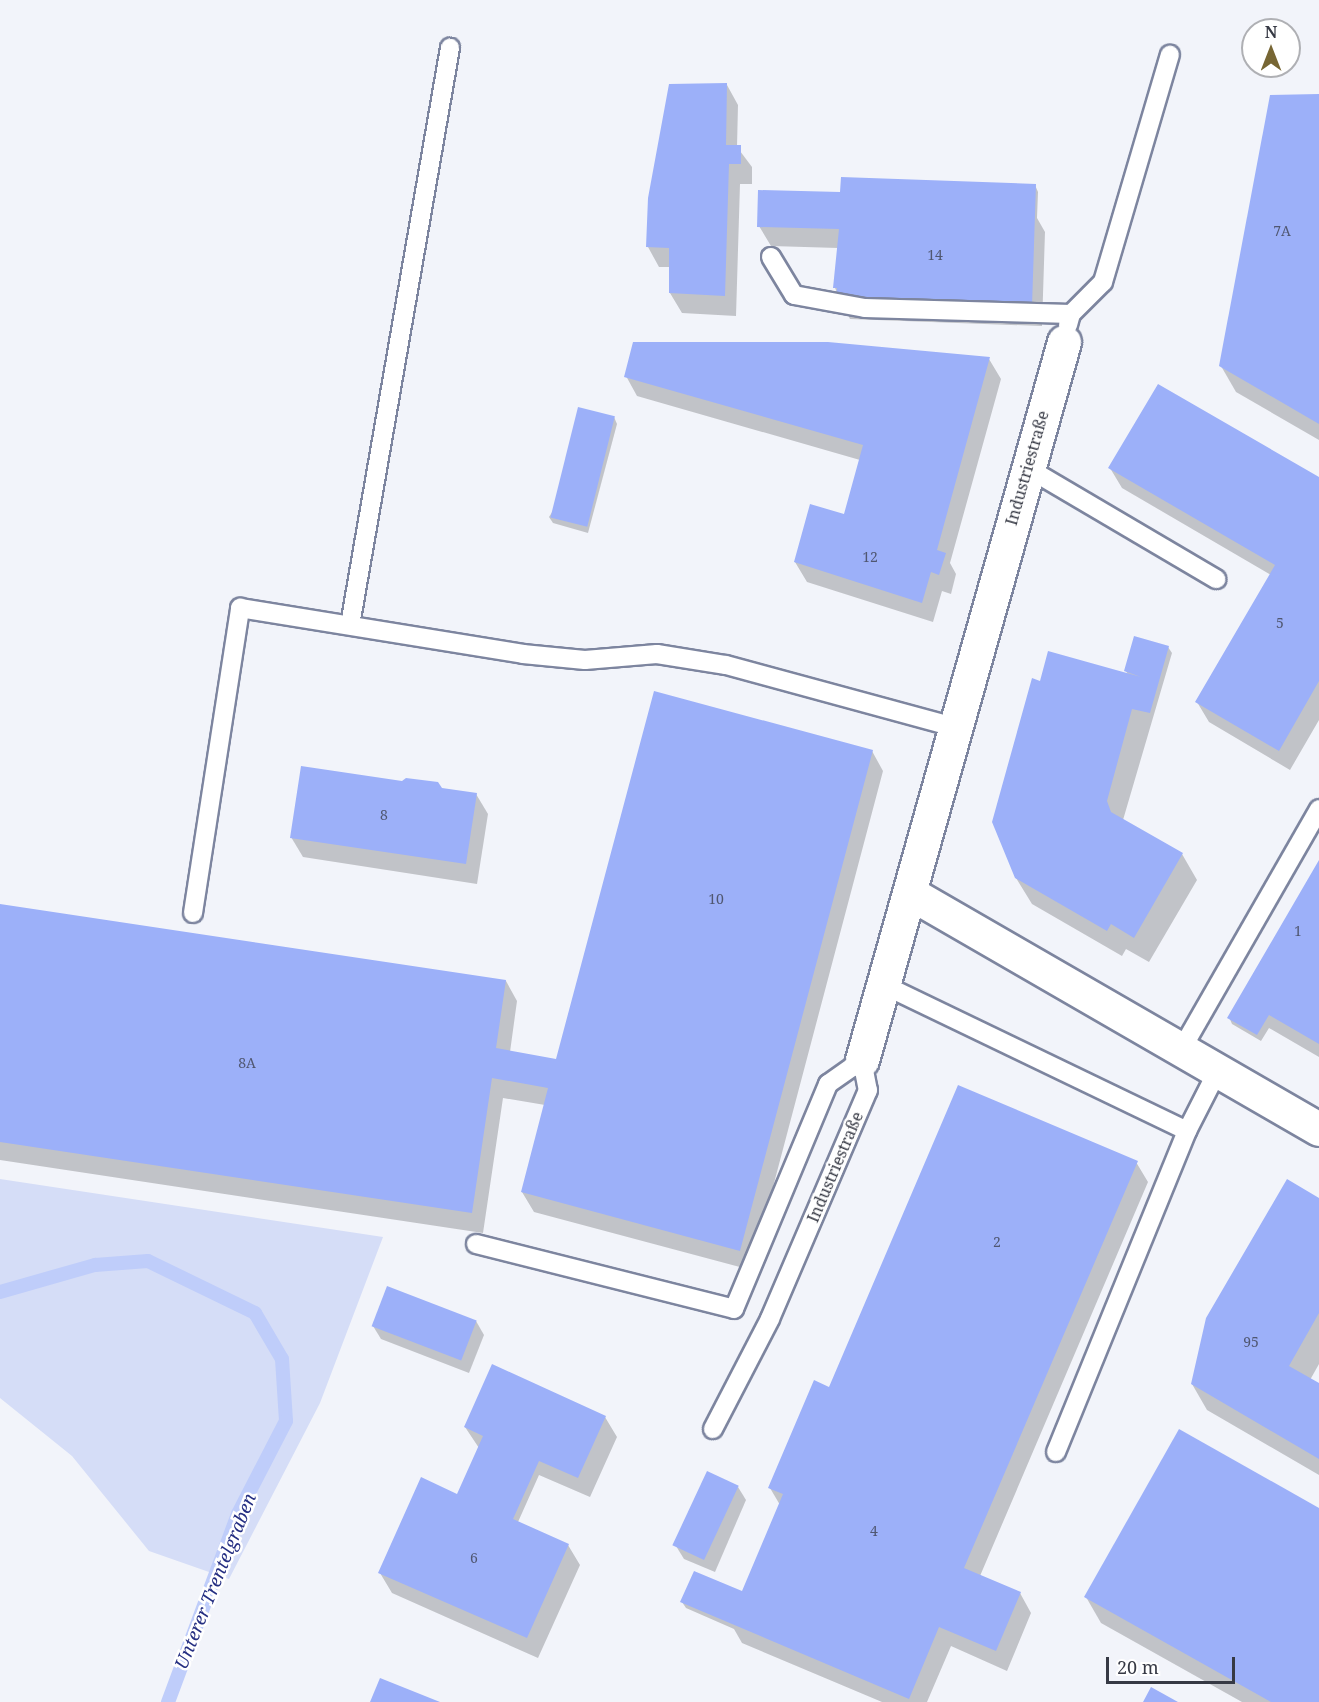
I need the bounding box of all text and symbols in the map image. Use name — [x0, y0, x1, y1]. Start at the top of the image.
north arrow — [1241, 18, 1301, 78]
text: N — [1265, 21, 1277, 43]
house number: 7A — [1273, 223, 1291, 239]
house number: 14 — [927, 247, 943, 263]
street label: Industriestraße — [1001, 409, 1053, 527]
house number: 12 — [862, 549, 878, 565]
house number: 5 — [1276, 615, 1284, 631]
house number: 8 — [380, 807, 388, 823]
house number: 10 — [708, 891, 724, 907]
house number: 1 — [1294, 923, 1302, 939]
house number: 8A — [238, 1055, 256, 1071]
street label: Industriestraße — [803, 1109, 867, 1225]
house number: 2 — [993, 1234, 1001, 1250]
house number: 95 — [1243, 1334, 1259, 1350]
water label: Unterer Trentelgraben — [170, 1490, 260, 1672]
house number: 4 — [870, 1523, 878, 1539]
house number: 6 — [470, 1550, 478, 1566]
scale bar — [1109, 1645, 1238, 1683]
text: 20 m — [1117, 1655, 1159, 1679]

